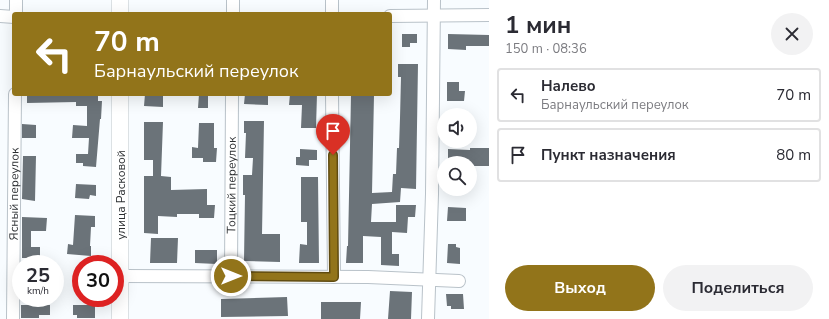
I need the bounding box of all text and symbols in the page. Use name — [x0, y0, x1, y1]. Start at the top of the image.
text: 1 мин — [505, 9, 571, 41]
button: close — [771, 13, 813, 55]
text: 70 m — [94, 23, 160, 61]
icon: left — [28, 28, 80, 80]
text: 150 m · 08:36 — [505, 40, 587, 58]
text: Барнаульский переулок — [94, 59, 299, 83]
text: Налево — [541, 76, 596, 96]
icon: left — [507, 84, 529, 106]
text: 70 m — [776, 85, 811, 105]
text: Барнаульский переулок — [541, 96, 689, 114]
map controls — [437, 108, 477, 196]
button: sound — [437, 108, 477, 148]
pin — [316, 114, 350, 155]
icon: arrive — [322, 120, 344, 142]
street label: Тоцкий переулок — [223, 136, 240, 233]
icon: arrive — [507, 144, 529, 166]
text: Пункт назначения — [541, 145, 676, 165]
text: 80 m — [776, 145, 811, 165]
street label: Ясный переулок — [6, 147, 23, 240]
street label: улица Расковой — [113, 150, 129, 240]
button: search — [437, 156, 477, 196]
speed limit sign: 30 — [72, 255, 124, 307]
position arrow — [210, 255, 252, 297]
text: 25 — [26, 262, 50, 289]
button: Выход — [505, 265, 655, 311]
button: Поделиться — [663, 265, 813, 311]
text: km/h — [27, 284, 49, 298]

